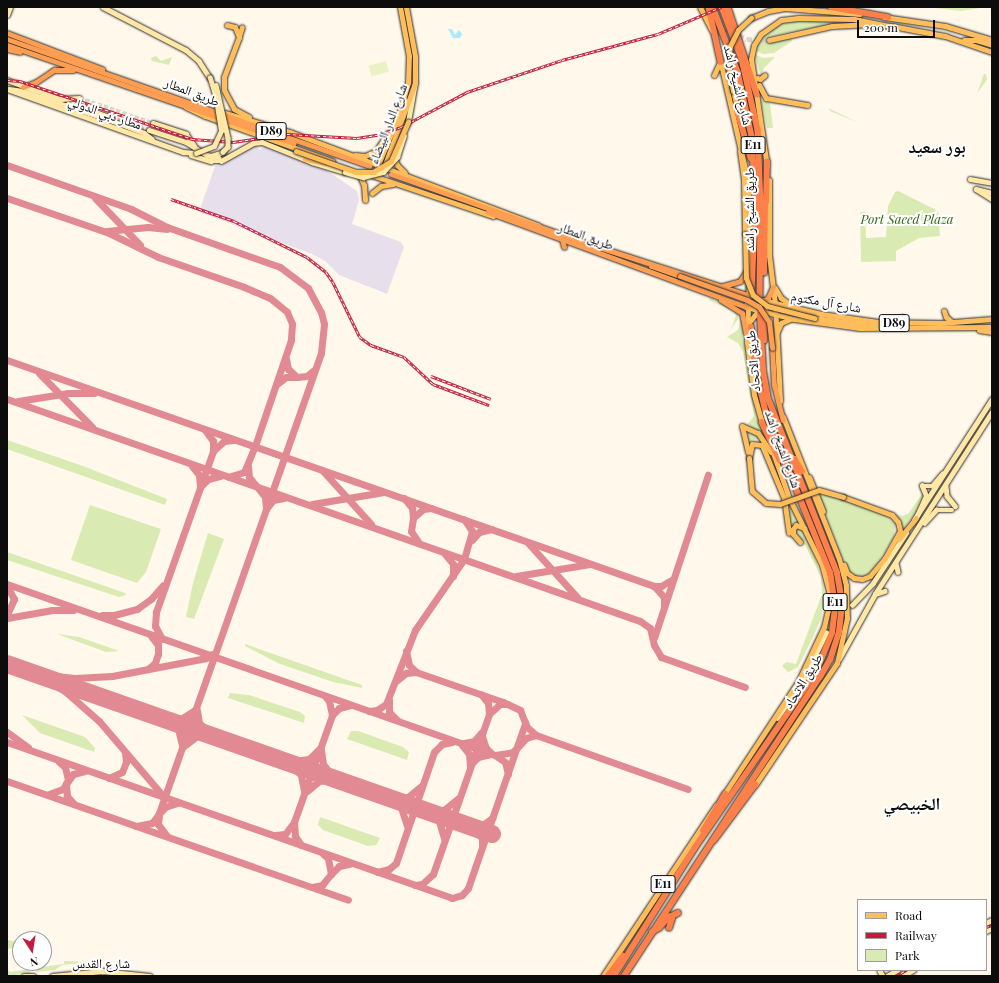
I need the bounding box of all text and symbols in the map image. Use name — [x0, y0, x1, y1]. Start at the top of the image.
scale bar — [859, 12, 937, 38]
text: 200 m — [864, 19, 898, 35]
street label: شارع الشيخ راشد — [721, 43, 755, 127]
street label: طريق المطار — [162, 74, 222, 110]
street label: شارع الدار البيضاء — [366, 82, 410, 166]
street label: مطار دبي الدولي — [66, 93, 144, 133]
road number: D89 — [255, 121, 287, 141]
road number: E11 — [740, 135, 766, 155]
district label: بور سعيد — [908, 137, 966, 157]
street label: طريق الشيخ راشد — [741, 167, 757, 251]
park label: Port Saeed Plaza — [860, 211, 954, 227]
street label: طريق المطار — [556, 219, 616, 253]
street label: شارع آل مكتوم — [790, 288, 862, 316]
road number: D89 — [878, 313, 910, 333]
street label: طريق الاتحاد — [743, 330, 763, 392]
street label: شارع الشيخ راشد — [762, 408, 804, 490]
road number: E11 — [822, 592, 848, 612]
street label: طريق الاتحاد — [780, 651, 826, 711]
district label: الخبيصي — [884, 794, 940, 814]
road number: E11 — [650, 874, 676, 894]
legend — [857, 899, 987, 971]
text: Road — [895, 907, 922, 923]
text: Railway — [895, 927, 937, 943]
north arrow — [12, 931, 52, 971]
text: Park — [895, 947, 920, 963]
text: N — [29, 954, 40, 970]
street label: شارع القدس — [72, 955, 130, 971]

